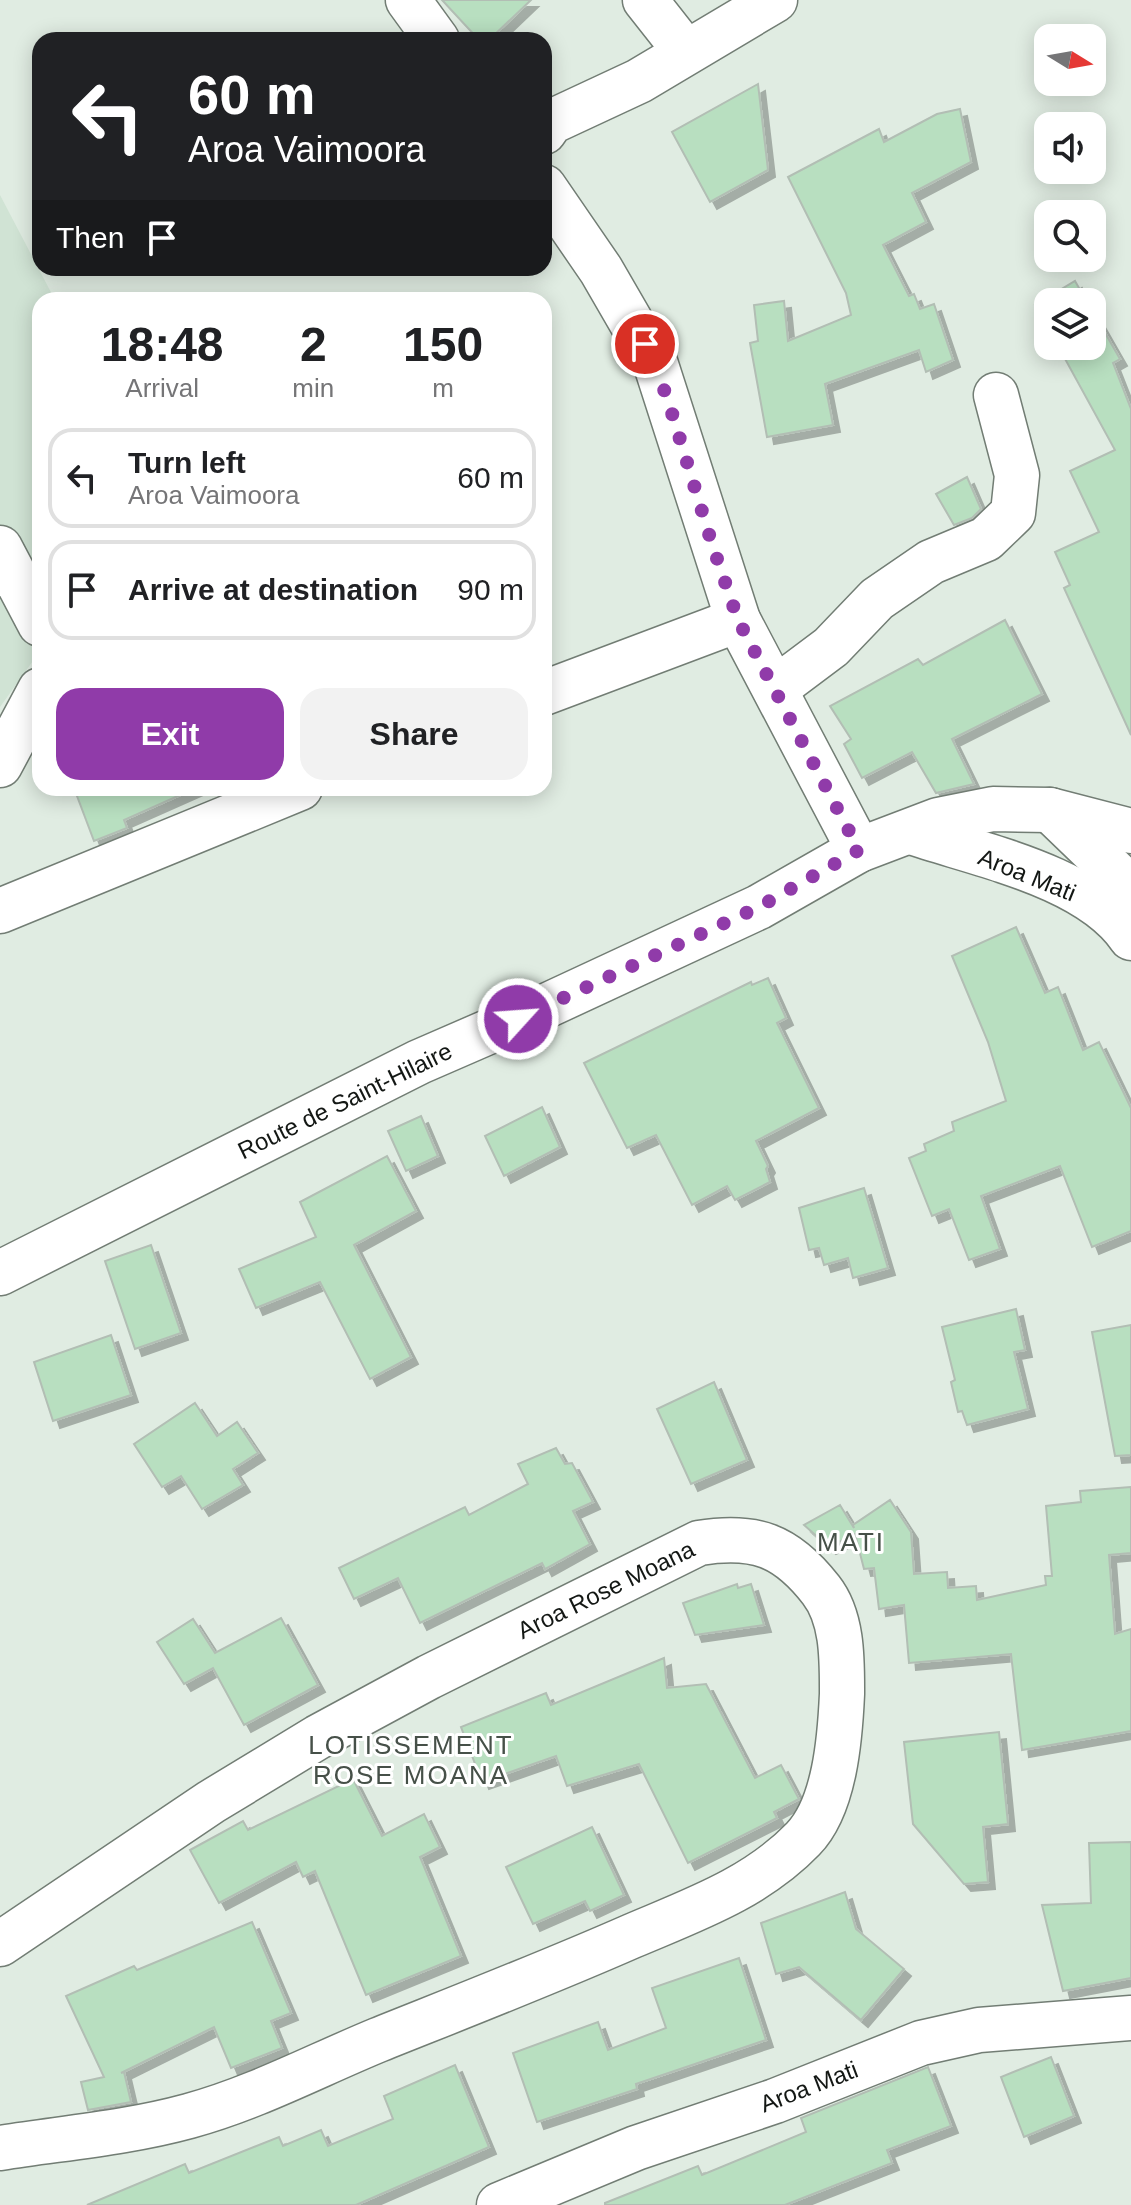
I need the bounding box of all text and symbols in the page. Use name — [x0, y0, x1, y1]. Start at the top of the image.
north arrow — [1034, 24, 1106, 96]
map controls — [1034, 24, 1106, 360]
text: 60 m — [188, 63, 316, 126]
icon: left — [56, 64, 160, 168]
button: sound — [1034, 112, 1106, 184]
text: Aroa Vaimoora — [188, 129, 425, 170]
button: search — [1034, 200, 1106, 272]
icon: arrive — [140, 216, 184, 260]
text: Then — [56, 221, 124, 254]
button: layers — [1034, 288, 1106, 360]
pin — [611, 310, 679, 378]
text: 18:48 — [101, 318, 224, 371]
text: 2 — [300, 318, 327, 371]
text: 150 — [403, 318, 483, 371]
icon: arrive — [623, 322, 667, 366]
text: Arrival — [125, 373, 199, 403]
text: min — [292, 373, 334, 403]
text: m — [432, 373, 454, 403]
text: Turn left — [128, 446, 246, 479]
icon: left — [60, 456, 104, 500]
text: 60 m — [457, 461, 524, 494]
text: Aroa Vaimoora — [128, 480, 300, 510]
icon: arrive — [60, 568, 104, 612]
text: Arrive at destination — [128, 573, 418, 606]
text: 90 m — [457, 573, 524, 606]
button: Exit — [56, 688, 284, 780]
button: Share — [300, 688, 528, 780]
street label: Aroa Mati — [975, 843, 1080, 906]
position arrow — [476, 977, 560, 1061]
street label: Route de Saint-Hilaire — [233, 1037, 456, 1164]
district label: MATI — [817, 1527, 885, 1557]
street label: Aroa Rose Moana — [513, 1535, 699, 1644]
district label: LOTISSEMENT ROSE MOANA — [308, 1730, 514, 1790]
street label: Aroa Mati — [756, 2056, 862, 2118]

